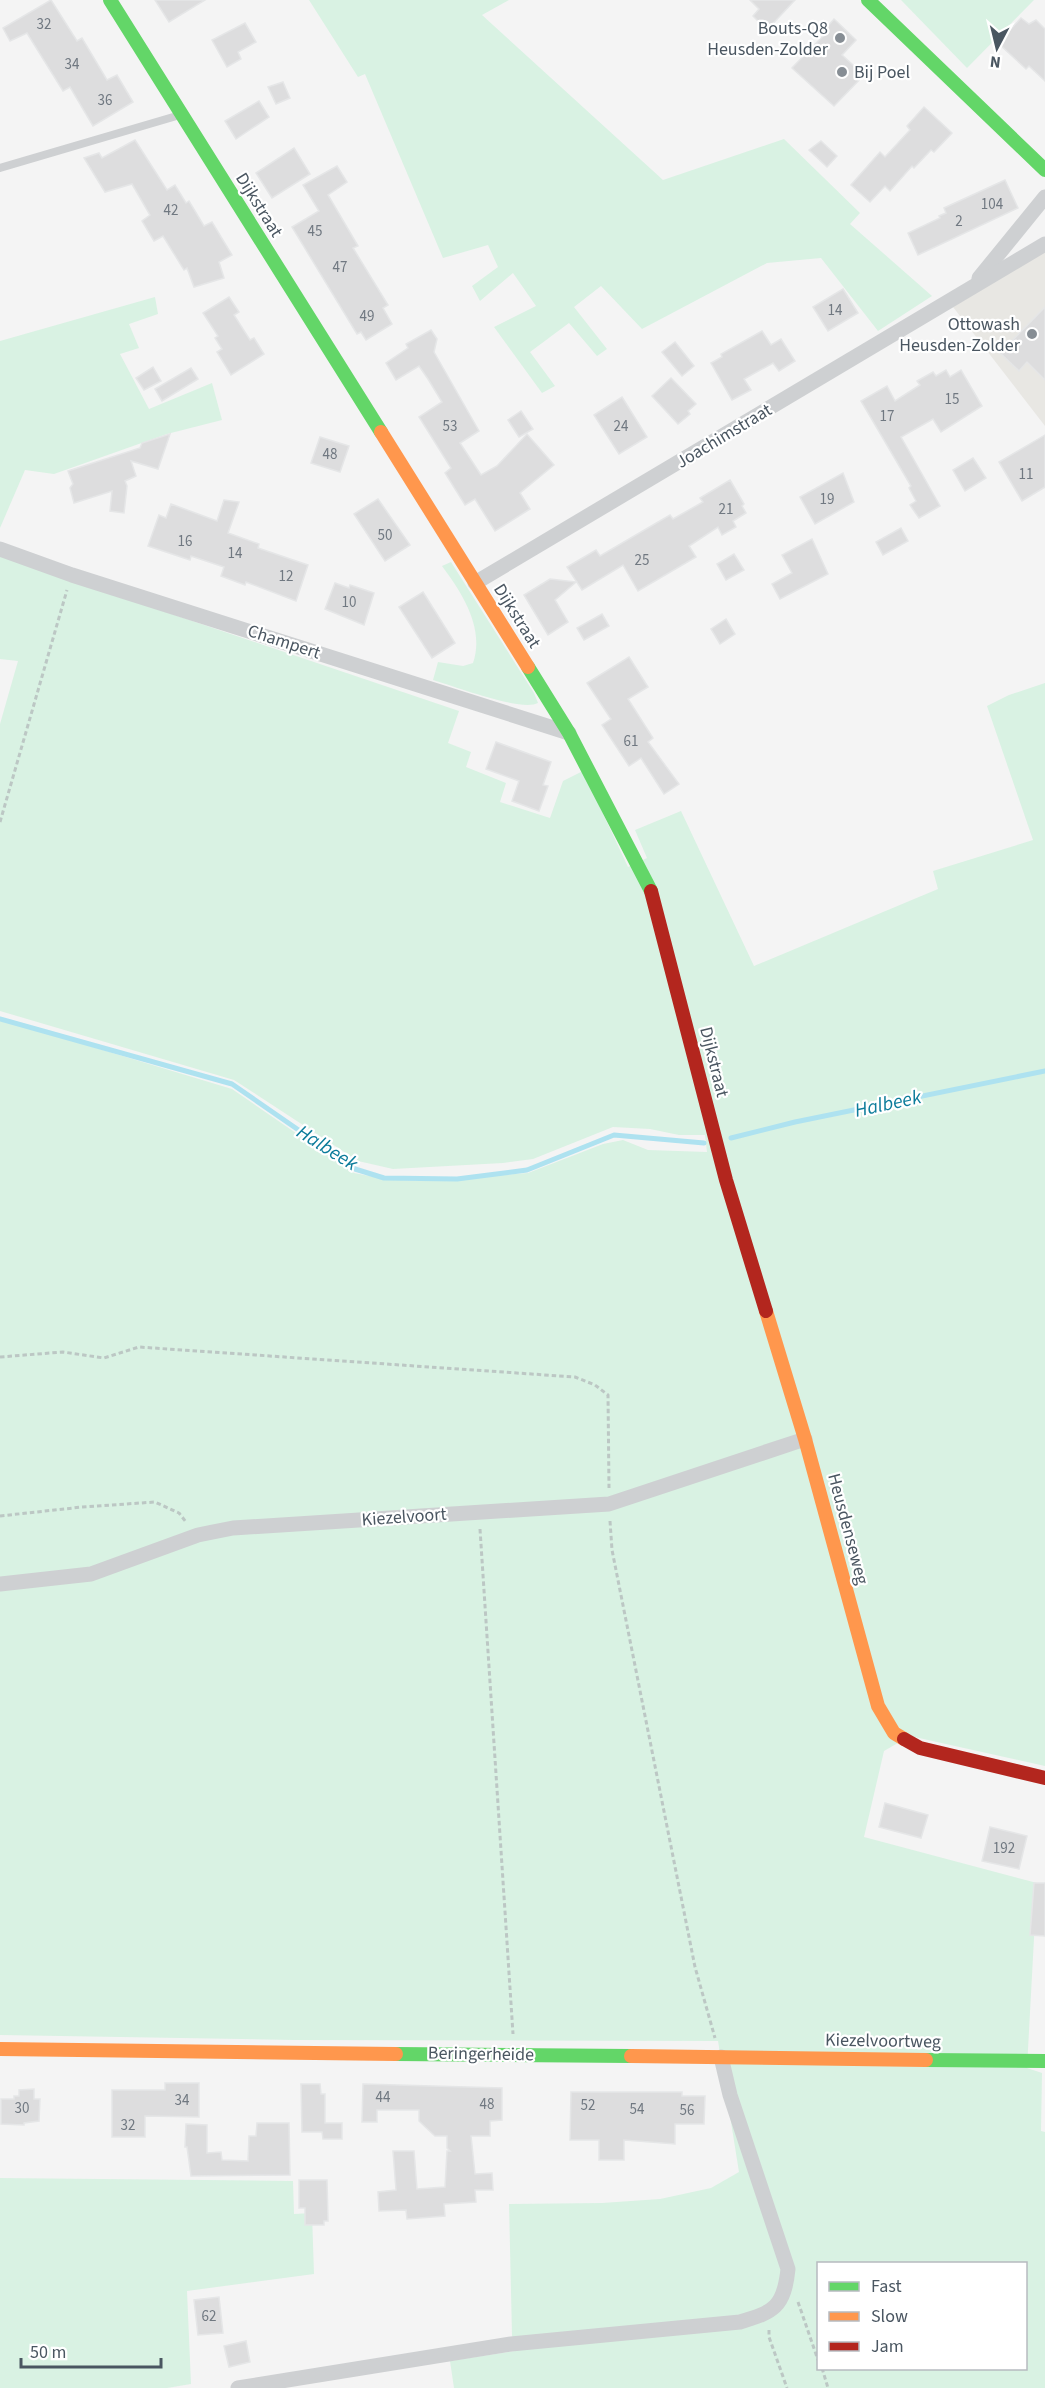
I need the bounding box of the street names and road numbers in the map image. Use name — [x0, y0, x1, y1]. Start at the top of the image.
street label: Dijkstraat — [229, 168, 289, 242]
street label: Joachimstraat — [671, 398, 777, 474]
street label: Dijkstraat — [487, 579, 547, 653]
street label: Champert — [244, 618, 324, 666]
street label: Dijkstraat — [693, 1024, 735, 1100]
street label: Heusdenseweg — [821, 1471, 875, 1587]
street label: Kiezelvoort — [361, 1502, 447, 1532]
street label: Kiezelvoortweg — [825, 2027, 941, 2055]
street label: Beringerheide — [428, 2041, 534, 2067]

